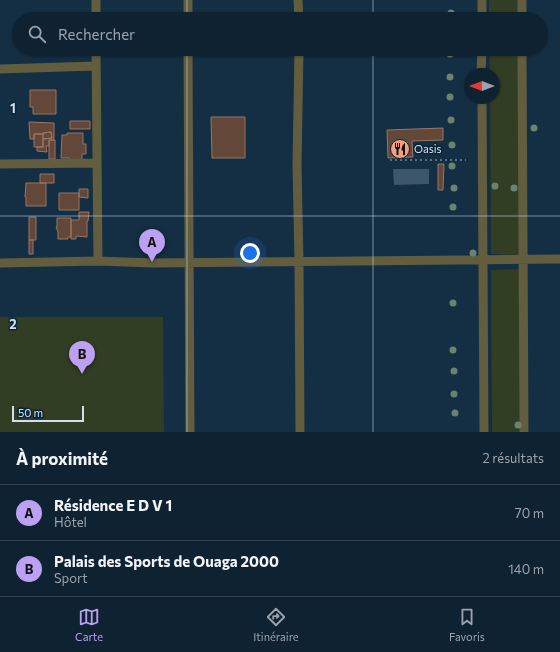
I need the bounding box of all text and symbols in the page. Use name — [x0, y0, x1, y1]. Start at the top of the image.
search box — [12, 12, 548, 56]
icon: search — [26, 23, 48, 45]
text: Rechercher — [58, 25, 135, 43]
north arrow — [464, 68, 500, 104]
text: 1 — [10, 100, 16, 116]
restaurant icon: Oasis — [389, 138, 411, 160]
place label: Oasis — [414, 142, 442, 155]
pin: A — [139, 229, 165, 262]
your location — [240, 243, 260, 263]
text: 2 — [9, 316, 17, 332]
pin: B — [69, 341, 95, 374]
scale bar — [12, 404, 84, 423]
text: 50 m — [18, 406, 43, 419]
text: À proximité — [16, 448, 108, 469]
text: 2 résultats — [483, 450, 544, 466]
text: Résidence E D V 1 — [54, 496, 172, 514]
text: A — [24, 505, 34, 521]
text: 70 m — [515, 505, 544, 521]
text: Hôtel — [54, 514, 87, 530]
text: Palais des Sports de Ouaga 2000 — [54, 552, 279, 570]
text: B — [25, 561, 33, 577]
text: 140 m — [508, 561, 544, 577]
text: Sport — [54, 570, 88, 586]
tab: Carte — [75, 606, 103, 643]
tab: Itinéraire — [253, 606, 299, 643]
tab: Favoris — [449, 606, 485, 643]

